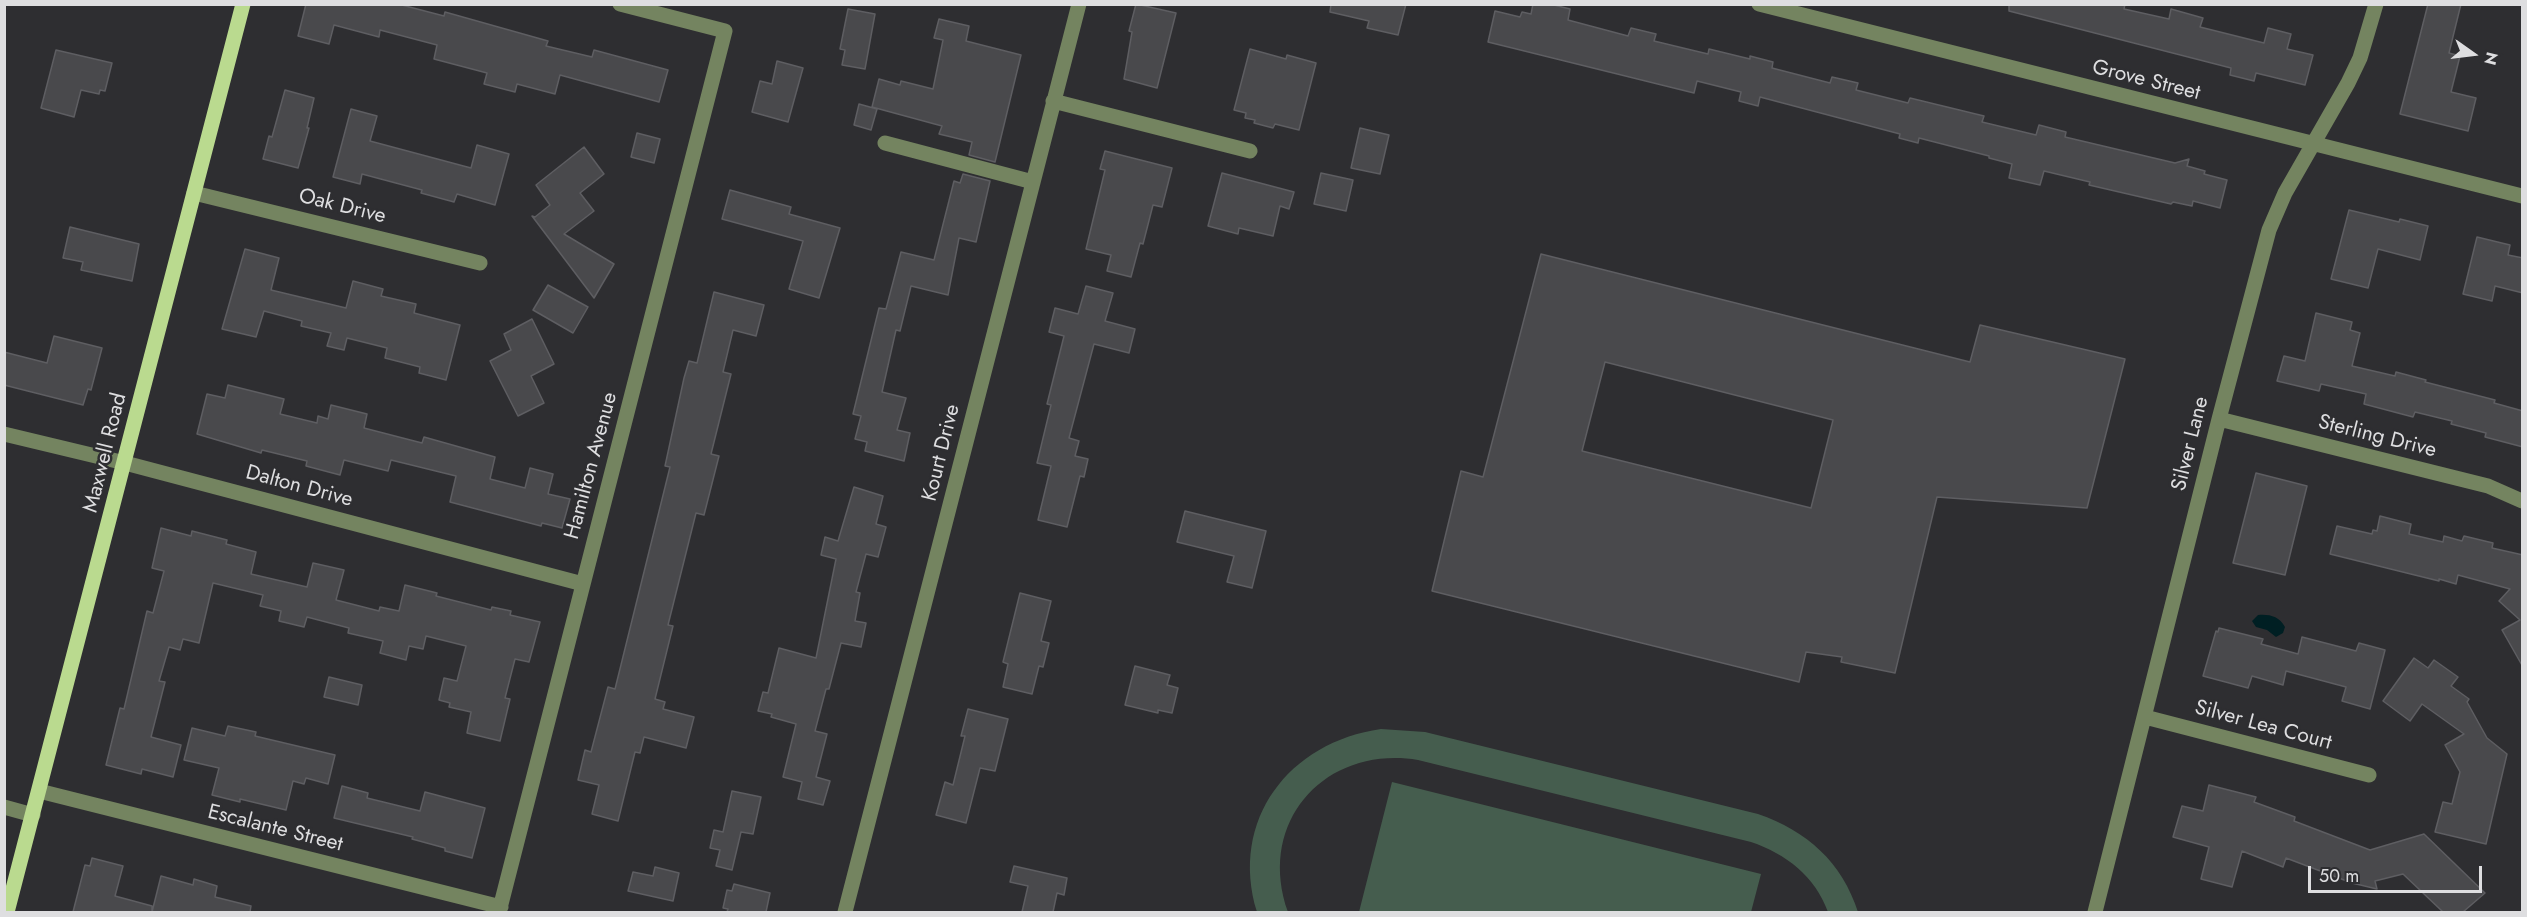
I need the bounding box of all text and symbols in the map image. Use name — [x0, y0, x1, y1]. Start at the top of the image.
north arrow — [2443, 24, 2503, 84]
text: N — [2478, 50, 2504, 67]
street label: Grove Street — [2089, 55, 2203, 107]
street label: Oak Drive — [296, 184, 388, 230]
street label: Hamilton Avenue — [560, 390, 624, 542]
street label: Maxwell Road — [79, 391, 133, 515]
street label: Silver Lane — [2167, 394, 2215, 494]
street label: Kourt Drive — [918, 402, 966, 504]
street label: Sterling Drive — [2315, 410, 2439, 464]
street label: Dalton Drive — [243, 461, 355, 513]
street label: Silver Lea Court — [2192, 696, 2334, 756]
street label: Escalante Street — [205, 800, 345, 858]
scale bar — [2311, 854, 2485, 892]
text: 50 m — [2319, 863, 2359, 889]

